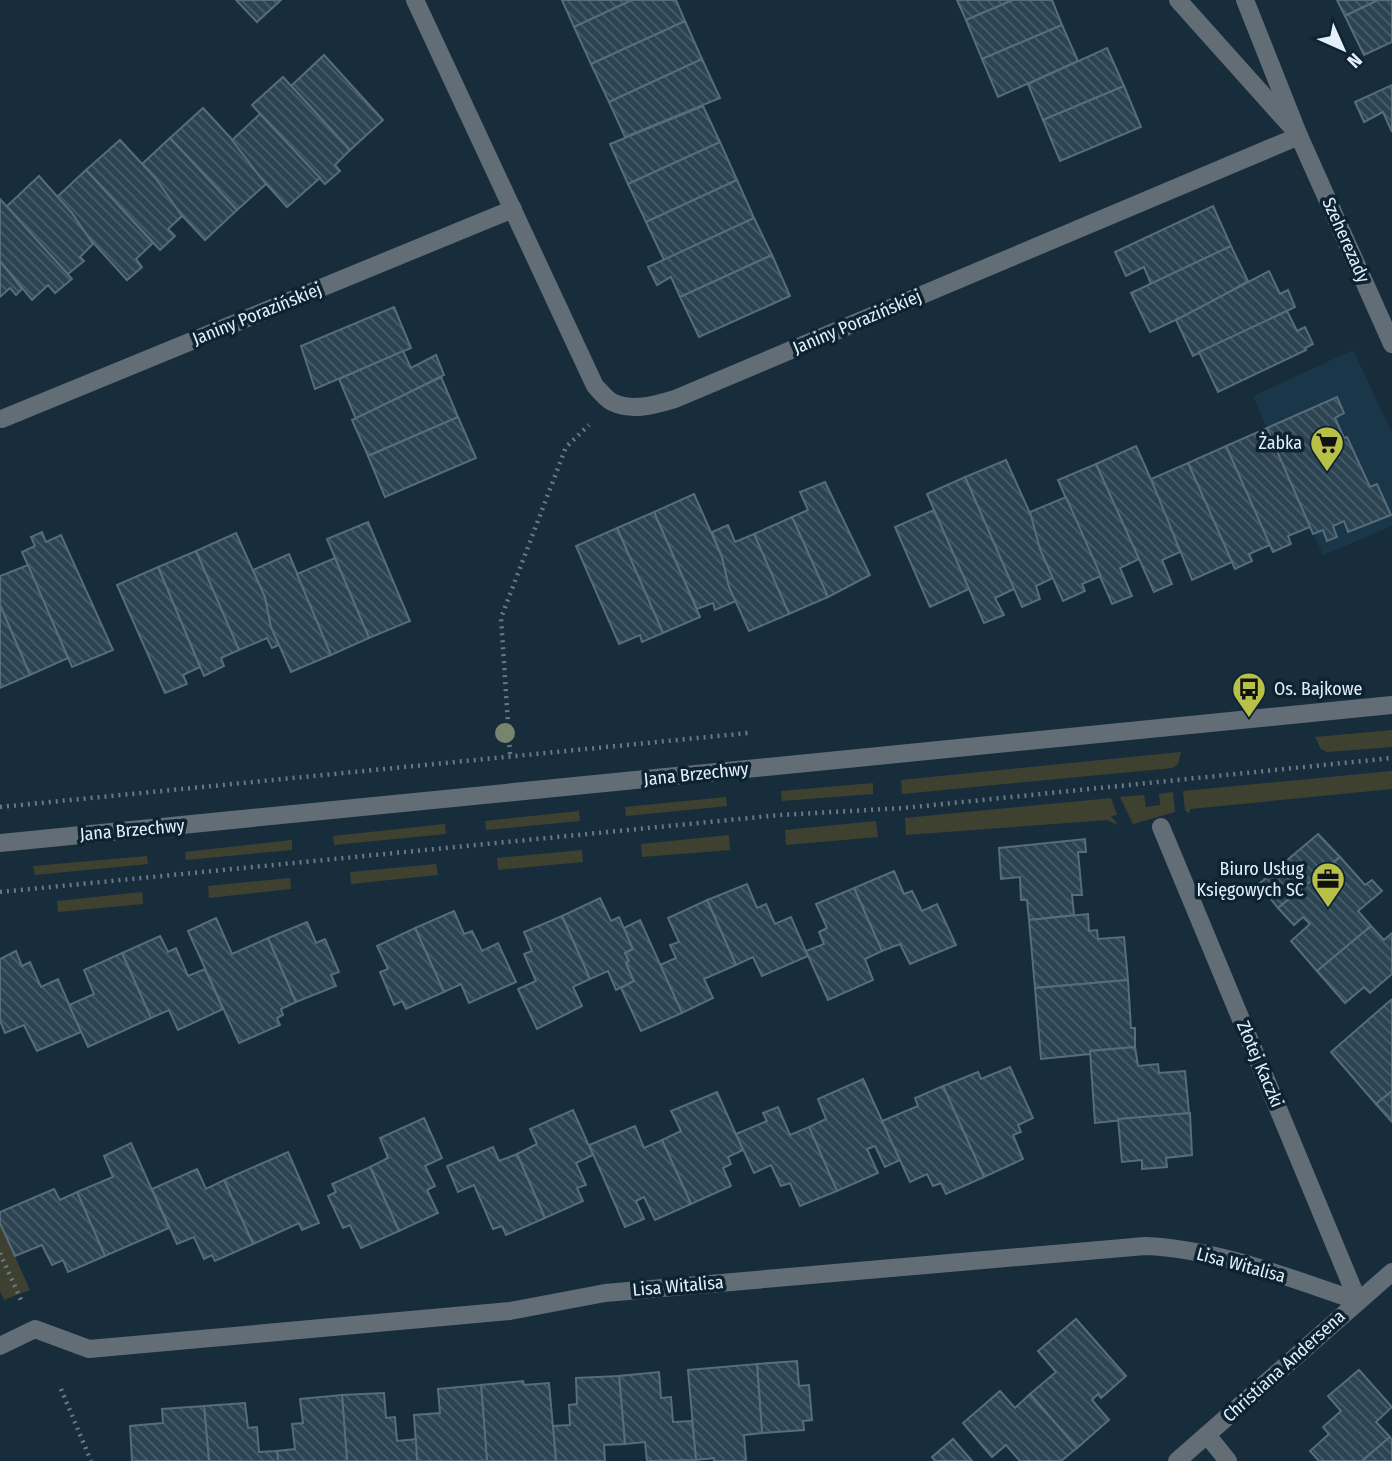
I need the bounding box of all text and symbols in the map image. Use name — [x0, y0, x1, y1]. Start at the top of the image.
north arrow — [1308, 14, 1378, 84]
text: N — [1343, 49, 1367, 73]
street label: Szeherezady — [1317, 194, 1375, 286]
street label: Janiny Porazińskiej — [189, 278, 325, 350]
street label: Janiny Porazińskiej — [789, 285, 925, 359]
supermarket icon: Żabka — [1308, 424, 1346, 473]
place label: Żabka — [1258, 432, 1302, 454]
bus stop icon: Os. Bajkowe — [1230, 670, 1268, 719]
place label: Os. Bajkowe — [1274, 678, 1363, 700]
street label: Jana Brzechwy — [643, 758, 749, 790]
street label: Jana Brzechwy — [79, 814, 185, 846]
place label: Biuro Usług Księgowych SC — [1196, 858, 1305, 901]
office icon: Biuro Usług Księgowych SC — [1309, 860, 1347, 909]
street label: Złotej Kaczki — [1232, 1017, 1288, 1111]
street label: Lisa Witalisa — [1194, 1243, 1288, 1287]
street label: Lisa Witalisa — [632, 1271, 725, 1301]
street label: Christiana Andersena — [1218, 1305, 1350, 1427]

